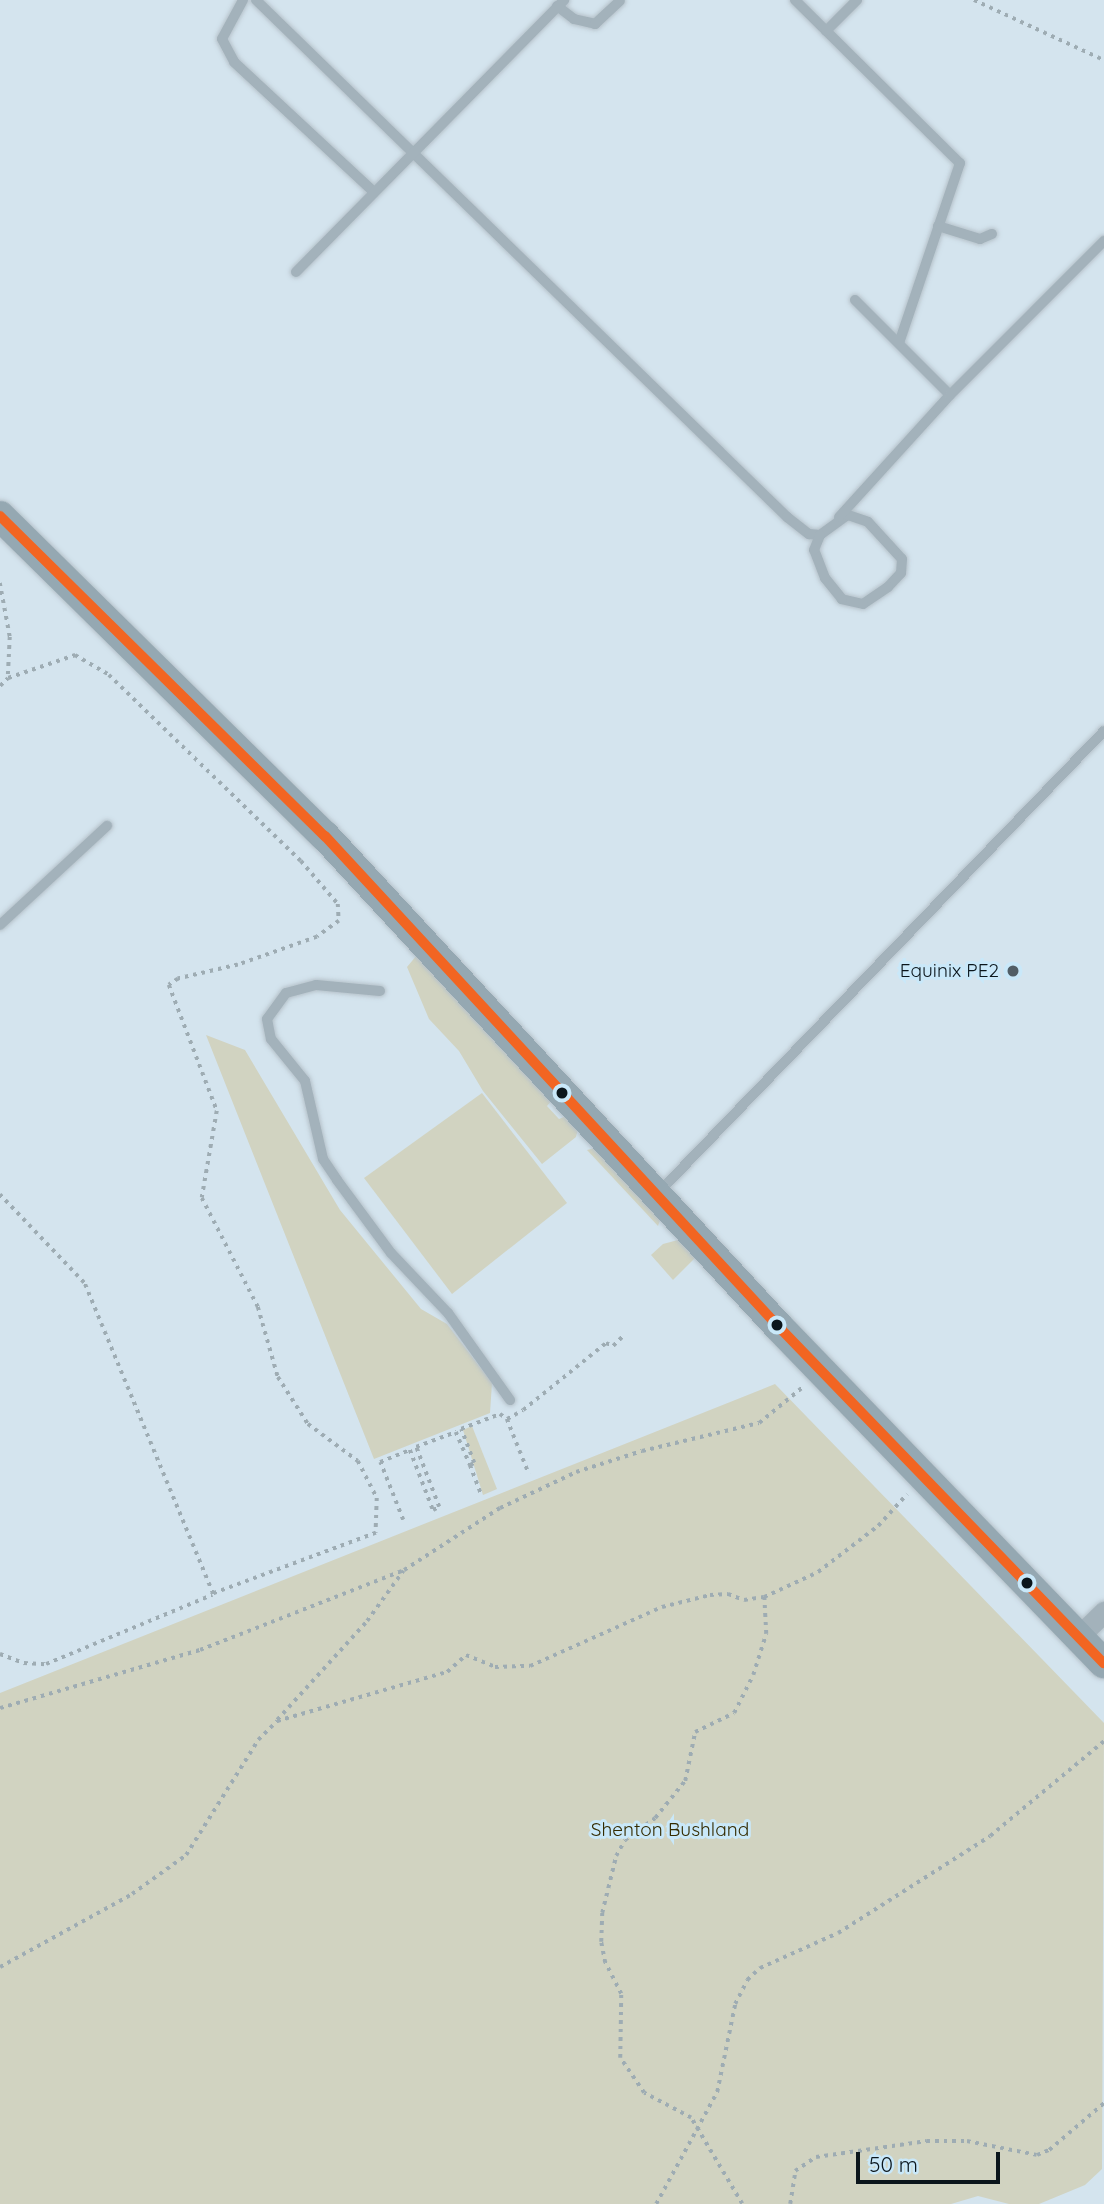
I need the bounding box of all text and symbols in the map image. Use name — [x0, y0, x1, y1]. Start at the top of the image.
place label: Equinix PE2 — [900, 960, 999, 982]
marker: Equinix PE2 — [1005, 963, 1021, 979]
unlabelled marker — [555, 1086, 569, 1100]
unlabelled marker — [770, 1318, 784, 1332]
unlabelled marker — [1020, 1576, 1034, 1590]
park label: Shenton Bushland — [591, 1819, 749, 1841]
scale bar — [859, 2138, 1002, 2182]
text: 50 m — [869, 2151, 918, 2177]

